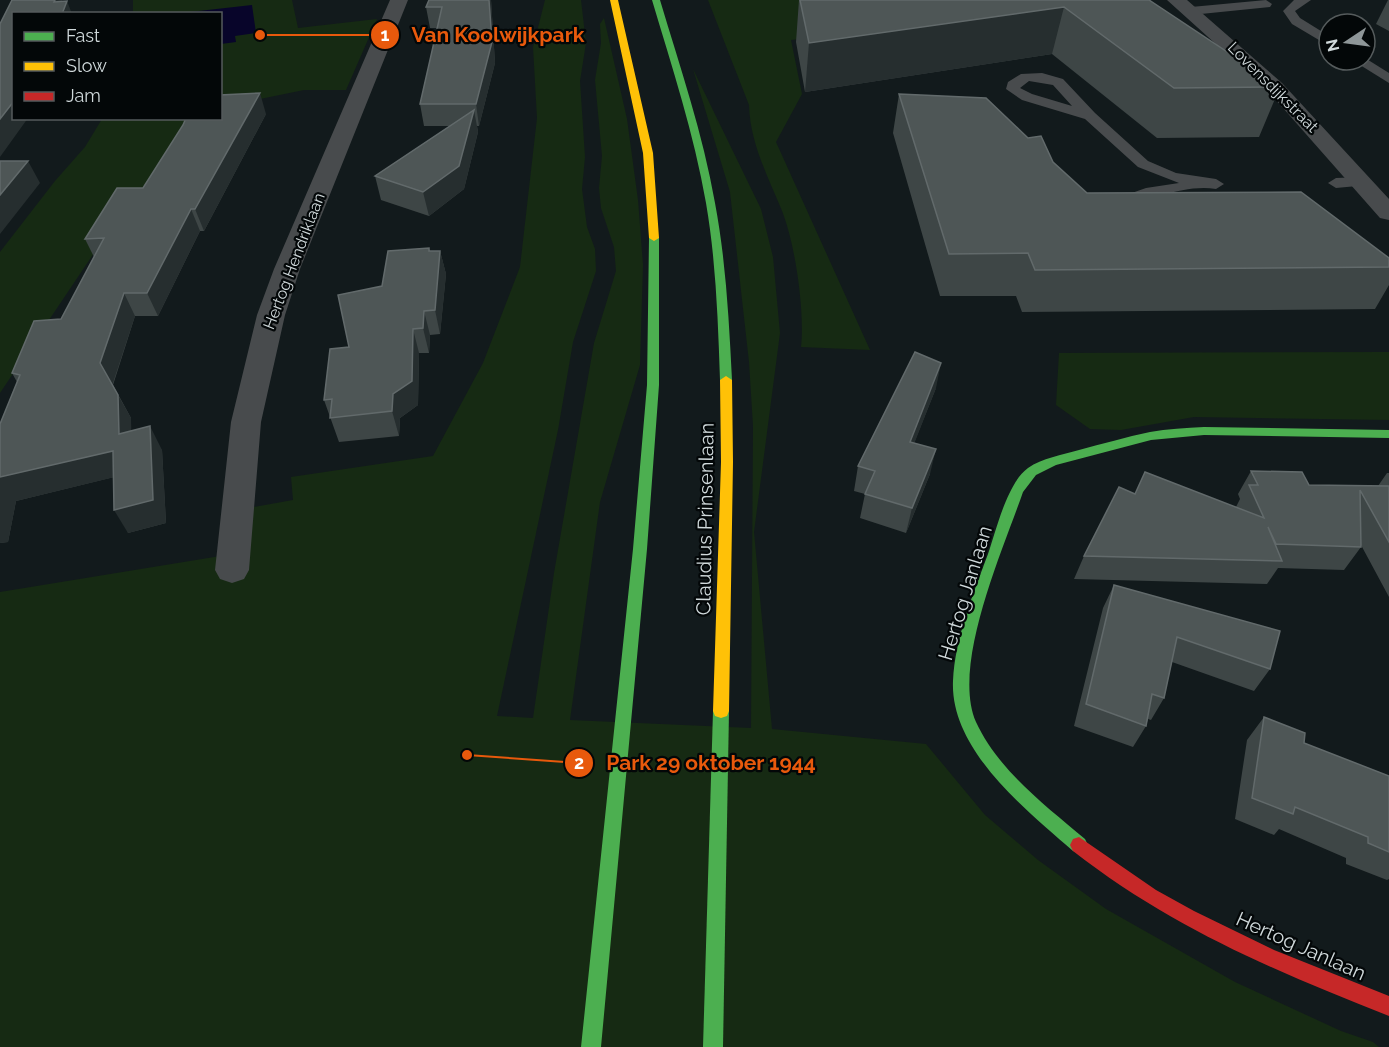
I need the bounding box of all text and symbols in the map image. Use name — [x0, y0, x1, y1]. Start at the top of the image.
legend — [12, 12, 222, 120]
north arrow — [1317, 12, 1377, 72]
callout: Van Koolwijkpark — [370, 16, 597, 55]
text: Van Koolwijkpark — [411, 22, 585, 47]
text: 1 — [381, 24, 390, 45]
text: Fast — [66, 25, 100, 46]
text: N — [1322, 37, 1344, 53]
street label: Lovensdijkstraat — [1224, 38, 1323, 137]
text: Slow — [66, 55, 107, 76]
text: Jam — [66, 85, 101, 106]
street label: Hertog Hendriklaan — [259, 190, 329, 332]
street label: Claudius Prinsenlaan — [691, 422, 719, 616]
street label: Hertog Janlaan — [933, 523, 997, 663]
callout: Park 29 oktober 1944 — [564, 743, 828, 782]
text: Park 29 oktober 1944 — [606, 750, 816, 775]
text: 2 — [574, 752, 584, 773]
street label: Hertog Janlaan — [1232, 907, 1370, 985]

